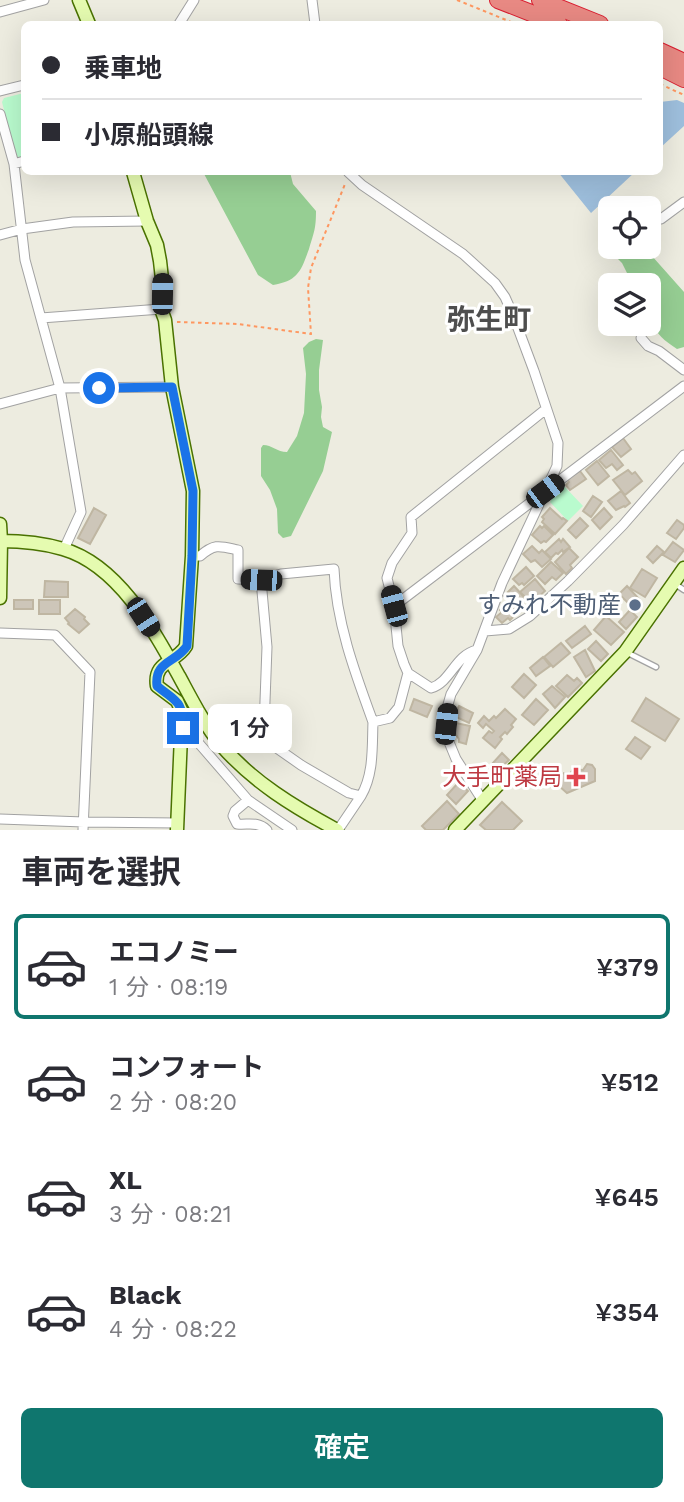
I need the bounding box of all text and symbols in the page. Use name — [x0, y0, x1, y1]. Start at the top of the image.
text: 乗車地 — [84, 53, 162, 83]
text: 小原船頭線 — [84, 120, 214, 150]
map controls — [598, 196, 661, 336]
button: locate — [598, 196, 661, 259]
car — [152, 273, 173, 315]
button: layers — [598, 273, 661, 336]
district label: 弥生町 — [447, 303, 531, 336]
route start — [83, 372, 115, 404]
car — [522, 470, 569, 512]
car — [240, 569, 283, 591]
car — [379, 583, 410, 629]
place label: すみれ不動産 — [477, 591, 621, 619]
car — [123, 594, 164, 640]
marker: すみれ不動産 — [627, 597, 643, 613]
car — [434, 702, 459, 746]
callout: 1 分 — [208, 704, 292, 752]
route end — [167, 712, 199, 744]
text: 1 分 — [230, 715, 270, 742]
place label: 大手町薬局 — [442, 763, 562, 791]
marker: 大手町薬局 — [568, 769, 584, 785]
text: 車両を選択 — [21, 853, 181, 891]
icon: car — [25, 935, 88, 998]
text: エコノミー — [109, 937, 239, 967]
text: ¥379 — [596, 952, 659, 982]
text: 1 分 · 08:19 — [109, 974, 228, 1001]
icon: car — [25, 1050, 88, 1113]
text: コンフォート — [109, 1052, 264, 1082]
text: ¥512 — [601, 1067, 659, 1097]
text: 2 分 · 08:20 — [109, 1089, 237, 1116]
icon: car — [25, 1165, 88, 1228]
text: XL — [109, 1165, 142, 1195]
text: ¥645 — [595, 1182, 659, 1212]
text: 3 分 · 08:21 — [109, 1201, 232, 1228]
icon: car — [25, 1280, 88, 1343]
text: Black — [109, 1280, 181, 1310]
text: ¥354 — [595, 1297, 659, 1327]
text: 4 分 · 08:22 — [109, 1316, 237, 1343]
button: 確定 — [21, 1408, 663, 1488]

